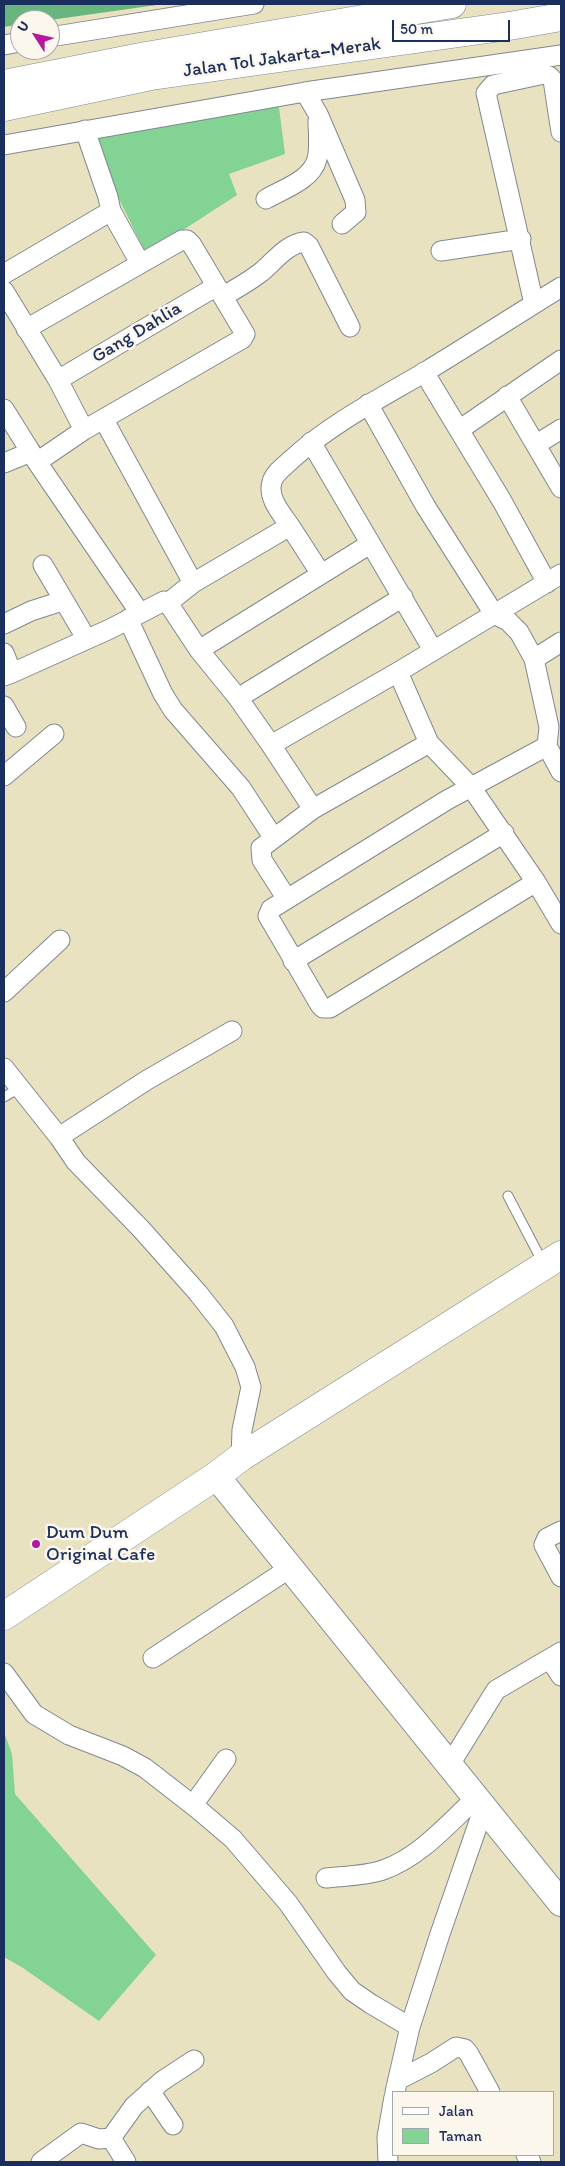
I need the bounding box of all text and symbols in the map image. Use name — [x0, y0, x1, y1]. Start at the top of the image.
north arrow — [10, 10, 60, 60]
scale bar — [395, 10, 512, 42]
text: U — [13, 18, 33, 35]
text: 50 m — [400, 20, 433, 38]
street label: Jalan Tol Jakarta–Merak — [182, 33, 382, 83]
street label: Gang Dahlia — [88, 297, 186, 369]
place label: Dum Dum Original Cafe — [46, 1522, 155, 1566]
marker: Dum Dum Original Cafe — [30, 1538, 42, 1550]
legend — [392, 2091, 555, 2156]
text: Jalan — [439, 2102, 473, 2120]
text: Taman — [439, 2127, 482, 2145]

